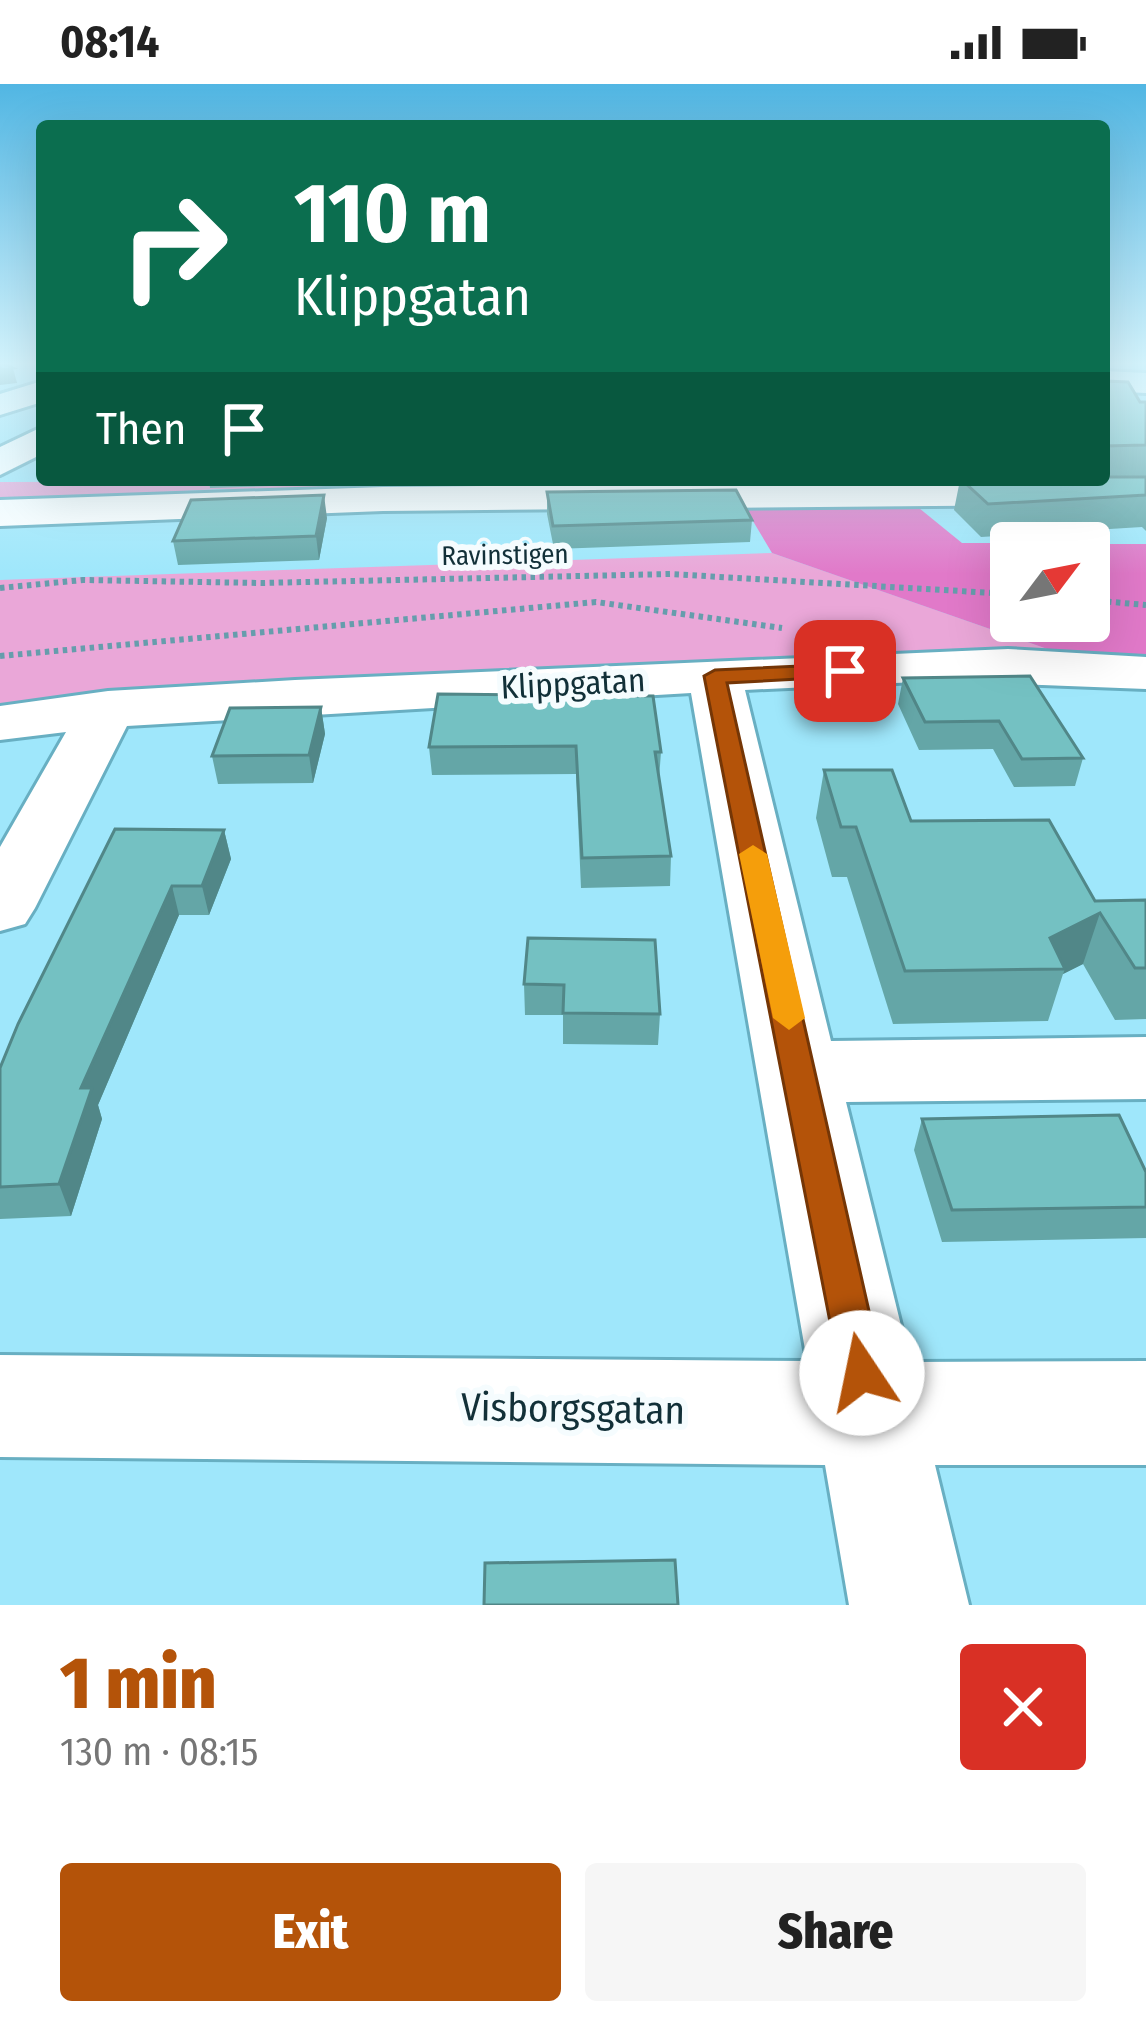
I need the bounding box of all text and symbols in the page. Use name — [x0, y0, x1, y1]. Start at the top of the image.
text: 08:14 — [60, 15, 159, 69]
text: 110 m — [294, 163, 491, 264]
icon: right — [96, 168, 252, 324]
text: Klippgatan — [294, 265, 531, 329]
icon: arrive — [211, 396, 277, 462]
text: Then — [96, 402, 187, 456]
north arrow — [990, 522, 1110, 642]
map controls — [990, 522, 1110, 642]
street label: Ravinstigen — [441, 538, 569, 572]
pin — [794, 620, 896, 722]
icon: arrive — [812, 638, 878, 704]
street label: Klippgatan — [500, 660, 646, 708]
position arrow — [799, 1310, 925, 1436]
street label: Visborgsgatan — [461, 1384, 685, 1434]
text: 1 min — [60, 1641, 217, 1727]
button: close — [960, 1644, 1086, 1770]
text: 130 m · 08:15 — [60, 1729, 258, 1775]
button: Exit — [60, 1863, 561, 2001]
button: Share — [585, 1863, 1086, 2001]

